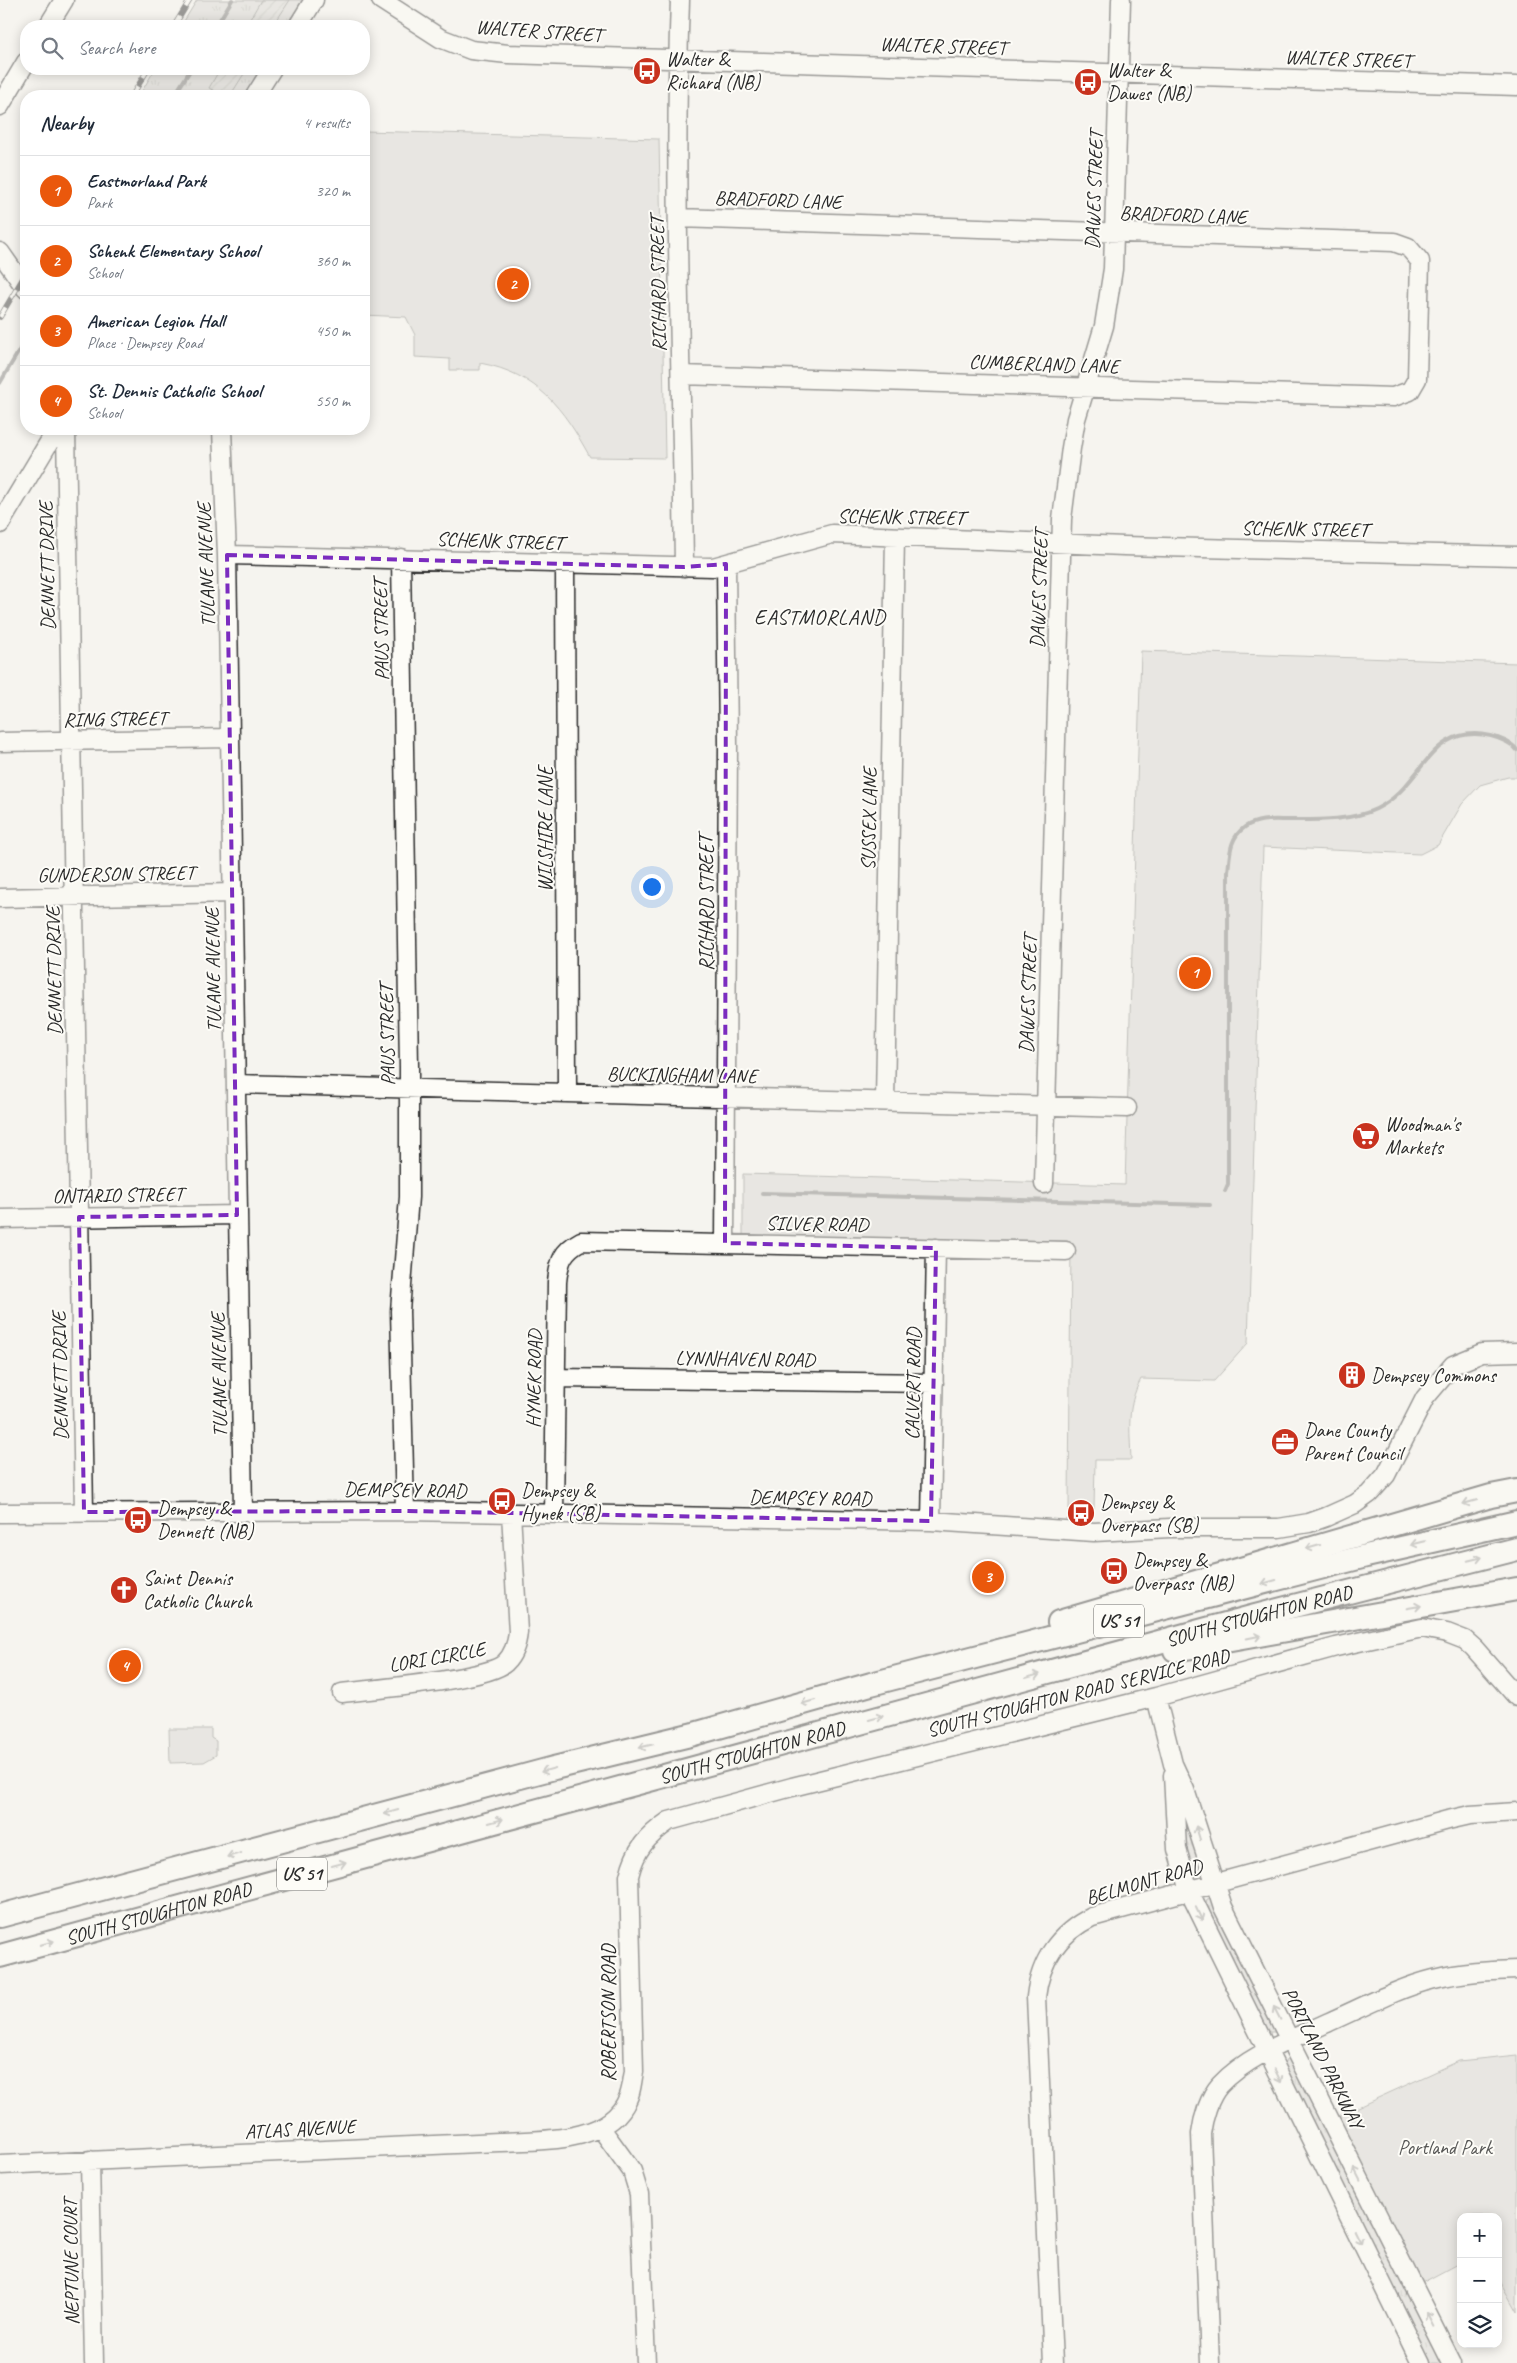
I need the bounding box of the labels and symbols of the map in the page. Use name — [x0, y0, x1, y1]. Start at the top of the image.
street label: WALTER STREET — [475, 14, 608, 48]
street label: WALTER STREET — [880, 31, 1011, 61]
street label: WALTER STREET — [1285, 44, 1416, 74]
place label: Walter & Richard (NB) — [666, 47, 761, 95]
bus stop icon: Walter & Richard (NB) — [632, 56, 662, 86]
place label: Walter & Dawes (NB) — [1107, 58, 1192, 106]
bus stop icon: Walter & Dawes (NB) — [1073, 67, 1103, 97]
street label: DAWES STREET — [1079, 126, 1109, 250]
street label: BRADFORD LANE — [714, 185, 844, 215]
street label: BRADFORD LANE — [1119, 200, 1249, 230]
street label: RICHARD STREET — [644, 211, 672, 352]
pin: 2 — [497, 265, 529, 303]
street label: CUMBERLAND LANE — [969, 349, 1122, 379]
street label: DENNETT DRIVE — [33, 499, 61, 631]
street label: TULANE AVENUE — [191, 500, 221, 628]
street label: SCHENK STREET — [837, 503, 970, 531]
street label: SCHENK STREET — [1241, 515, 1374, 543]
street label: DAWES STREET — [1024, 525, 1054, 649]
street label: SCHENK STREET — [436, 526, 569, 556]
street label: PAUS STREET — [368, 574, 394, 681]
district label: EASTMORLAND — [754, 604, 887, 630]
street label: RING STREET — [63, 706, 171, 732]
street label: WILSHIRE LANE — [533, 763, 558, 892]
street label: SUSSEX LANE — [856, 765, 882, 871]
street label: RICHARD STREET — [694, 830, 719, 971]
street label: GUNDERSON STREET — [37, 860, 199, 888]
your location — [639, 874, 665, 900]
street label: DENNETT DRIVE — [40, 904, 68, 1036]
street label: TULANE AVENUE — [199, 905, 227, 1033]
street label: DAWES STREET — [1013, 930, 1043, 1054]
pin: 1 — [1179, 954, 1211, 992]
street label: PAUS STREET — [374, 979, 400, 1086]
street label: BUCKINGHAM LANE — [607, 1061, 760, 1089]
place label: Woodman's Markets — [1385, 1112, 1462, 1160]
supermarket icon: Woodman's Markets — [1351, 1121, 1381, 1151]
street label: ONTARIO STREET — [52, 1181, 188, 1209]
street label: SILVER ROAD — [766, 1211, 871, 1237]
street label: DENNETT DRIVE — [46, 1309, 74, 1441]
street label: TULANE AVENUE — [205, 1310, 233, 1438]
street label: CALVERT ROAD — [900, 1326, 926, 1440]
street label: HYNEK ROAD — [521, 1327, 547, 1428]
street label: LYNNHAVEN ROAD — [675, 1345, 817, 1373]
building icon: Dempsey Commons — [1337, 1360, 1367, 1390]
place label: Dempsey Commons — [1371, 1363, 1498, 1388]
place label: Dane County Parent Council — [1304, 1418, 1406, 1466]
office icon: Dane County Parent Council — [1270, 1427, 1300, 1457]
street label: DEMPSEY ROAD — [344, 1476, 468, 1504]
place label: Dempsey & Hynek (SB) — [521, 1478, 601, 1526]
street label: DEMPSEY ROAD — [749, 1484, 873, 1512]
bus stop icon: Dempsey & Hynek (SB) — [487, 1486, 517, 1516]
place label: Dempsey & Overpass (SB) — [1100, 1490, 1199, 1538]
place label: Dempsey & Dennett (NB) — [157, 1496, 255, 1544]
bus stop icon: Dempsey & Overpass (SB) — [1066, 1498, 1096, 1528]
one-way arrow — [1462, 1498, 1478, 1508]
bus stop icon: Dempsey & Dennett (NB) — [123, 1505, 153, 1535]
one-way arrow — [1411, 1539, 1427, 1548]
one-way arrow — [1306, 1543, 1322, 1553]
place label: Dempsey & Overpass (NB) — [1133, 1548, 1235, 1596]
one-way arrow — [1467, 1554, 1483, 1563]
bus stop icon: Dempsey & Overpass (NB) — [1099, 1556, 1129, 1586]
pin: 3 — [972, 1558, 1004, 1596]
place label: Saint Dennis Catholic Church — [143, 1566, 253, 1614]
church icon: Saint Dennis Catholic Church — [109, 1575, 139, 1605]
one-way arrow — [1261, 1577, 1277, 1587]
street label: SOUTH STOUGHTON ROAD — [1163, 1579, 1356, 1652]
one-way arrow — [1405, 1602, 1421, 1612]
road number: US 51 — [1094, 1604, 1144, 1638]
one-way arrow — [1245, 1631, 1261, 1641]
street label: LORI CIRCLE — [387, 1636, 489, 1678]
street label: SOUTH STOUGHTON ROAD SERVICE ROAD — [924, 1643, 1233, 1743]
pin: 4 — [109, 1647, 141, 1685]
one-way arrow — [1025, 1671, 1041, 1681]
one-way arrow — [800, 1698, 816, 1708]
one-way arrow — [868, 1713, 884, 1723]
street label: SOUTH STOUGHTON ROAD — [656, 1715, 849, 1789]
one-way arrow — [639, 1742, 655, 1751]
one-way arrow — [540, 1766, 556, 1775]
one-way arrow — [383, 1808, 399, 1818]
one-way arrow — [487, 1816, 503, 1826]
one-way arrow — [1193, 1825, 1202, 1841]
one-way arrow — [226, 1850, 242, 1860]
street label: BELMONT ROAD — [1083, 1853, 1207, 1911]
road number: US 51 — [277, 1858, 327, 1890]
one-way arrow — [331, 1859, 347, 1868]
street label: SOUTH STOUGHTON ROAD — [63, 1876, 255, 1950]
one-way arrow — [1195, 1906, 1205, 1921]
one-way arrow — [39, 1938, 55, 1947]
street label: ROBERTSON ROAD — [596, 1943, 621, 2082]
street label: PORTLAND PARKWAY — [1277, 1983, 1371, 2135]
one-way arrow — [1271, 2006, 1281, 2021]
one-way arrow — [1273, 2068, 1283, 2083]
street label: ATLAS AVENUE — [244, 2113, 359, 2144]
park label: Portland Park — [1398, 2135, 1494, 2160]
one-way arrow — [1352, 2167, 1361, 2182]
street label: NEPTUNE COURT — [57, 2195, 85, 2325]
one-way arrow — [1354, 2229, 1363, 2244]
one-way arrow — [1425, 2312, 1435, 2327]

